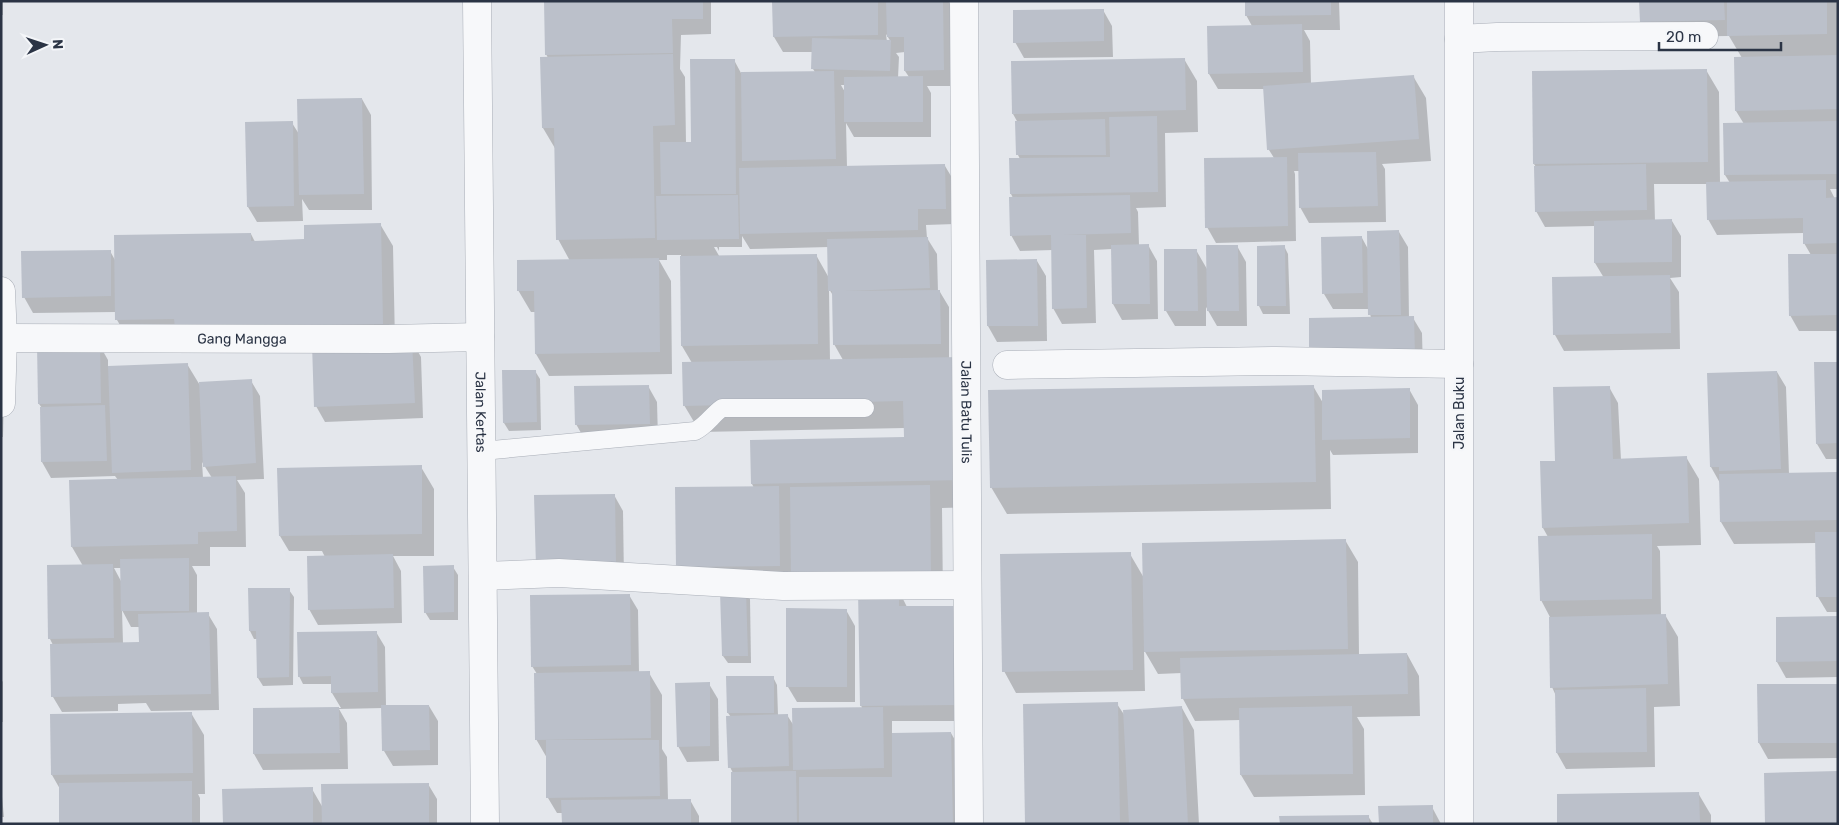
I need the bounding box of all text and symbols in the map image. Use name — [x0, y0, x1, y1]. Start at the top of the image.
north arrow — [20, 20, 70, 70]
scale bar — [1659, 20, 1782, 52]
text: 20 m — [1666, 28, 1701, 46]
text: N — [49, 39, 66, 50]
street label: Gang Mangga — [197, 330, 287, 347]
street label: Jalan Batu Tulis — [958, 360, 975, 464]
street label: Jalan Kertas — [472, 371, 490, 453]
street label: Jalan Buku — [1451, 376, 1468, 450]

